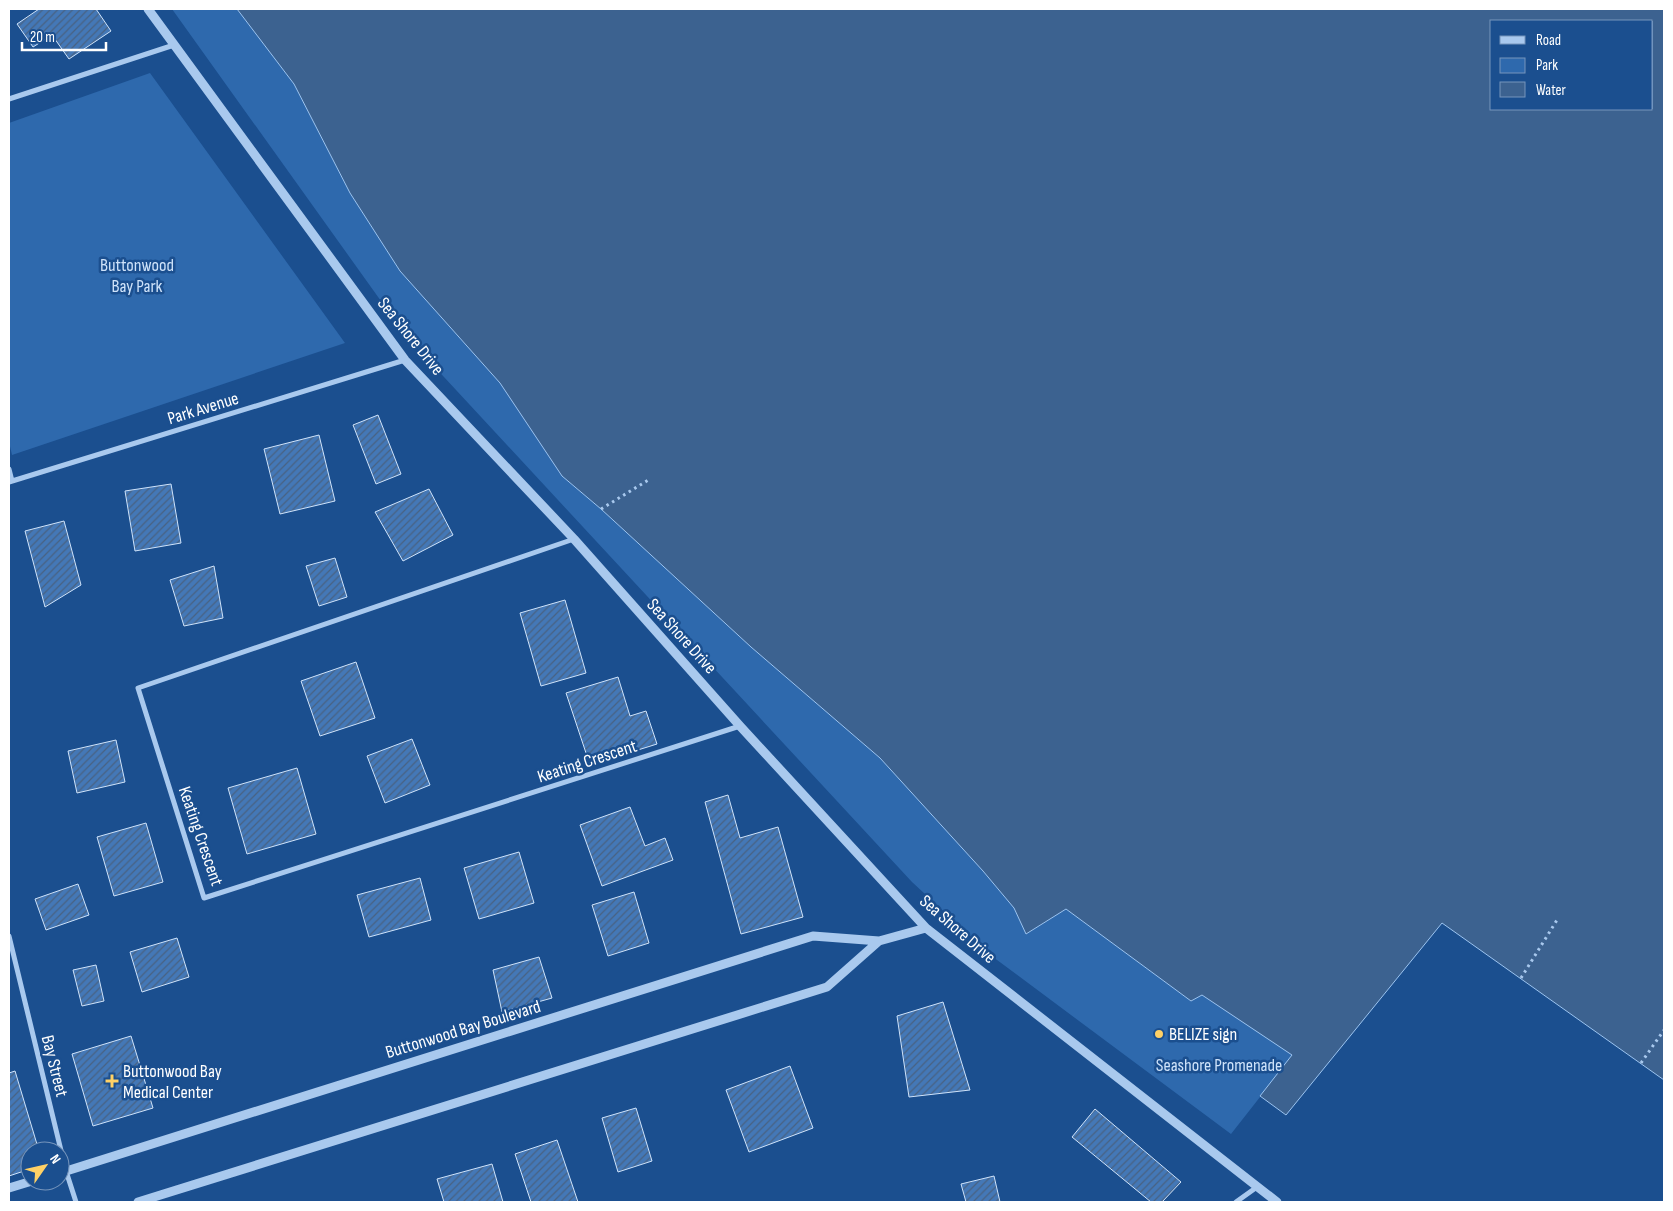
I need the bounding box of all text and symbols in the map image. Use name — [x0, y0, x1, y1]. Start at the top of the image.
scale bar — [22, 20, 106, 52]
legend — [1490, 20, 1653, 110]
text: 20 m — [30, 28, 55, 47]
text: Road — [1536, 31, 1561, 50]
text: Park — [1536, 56, 1558, 75]
text: Water — [1536, 81, 1567, 100]
park label: Buttonwood Bay Park — [100, 255, 174, 297]
street label: Sea Shore Drive — [373, 293, 448, 379]
street label: Park Avenue — [165, 388, 241, 429]
street label: Sea Shore Drive — [642, 594, 721, 678]
street label: Keating Crescent — [535, 735, 640, 787]
street label: Keating Crescent — [174, 784, 227, 889]
street label: Sea Shore Drive — [915, 891, 1000, 968]
street label: Buttonwood Bay Boulevard — [383, 996, 543, 1063]
place label: BELIZE sign — [1169, 1024, 1237, 1045]
marker: BELIZE sign — [1153, 1028, 1165, 1040]
street label: Bay Street — [37, 1033, 72, 1100]
park label: Seashore Promenade — [1156, 1055, 1282, 1076]
place label: Buttonwood Bay Medical Center — [123, 1061, 222, 1103]
marker: Buttonwood Bay Medical Center — [105, 1074, 119, 1088]
north arrow — [20, 1141, 70, 1191]
text: N — [46, 1151, 65, 1167]

